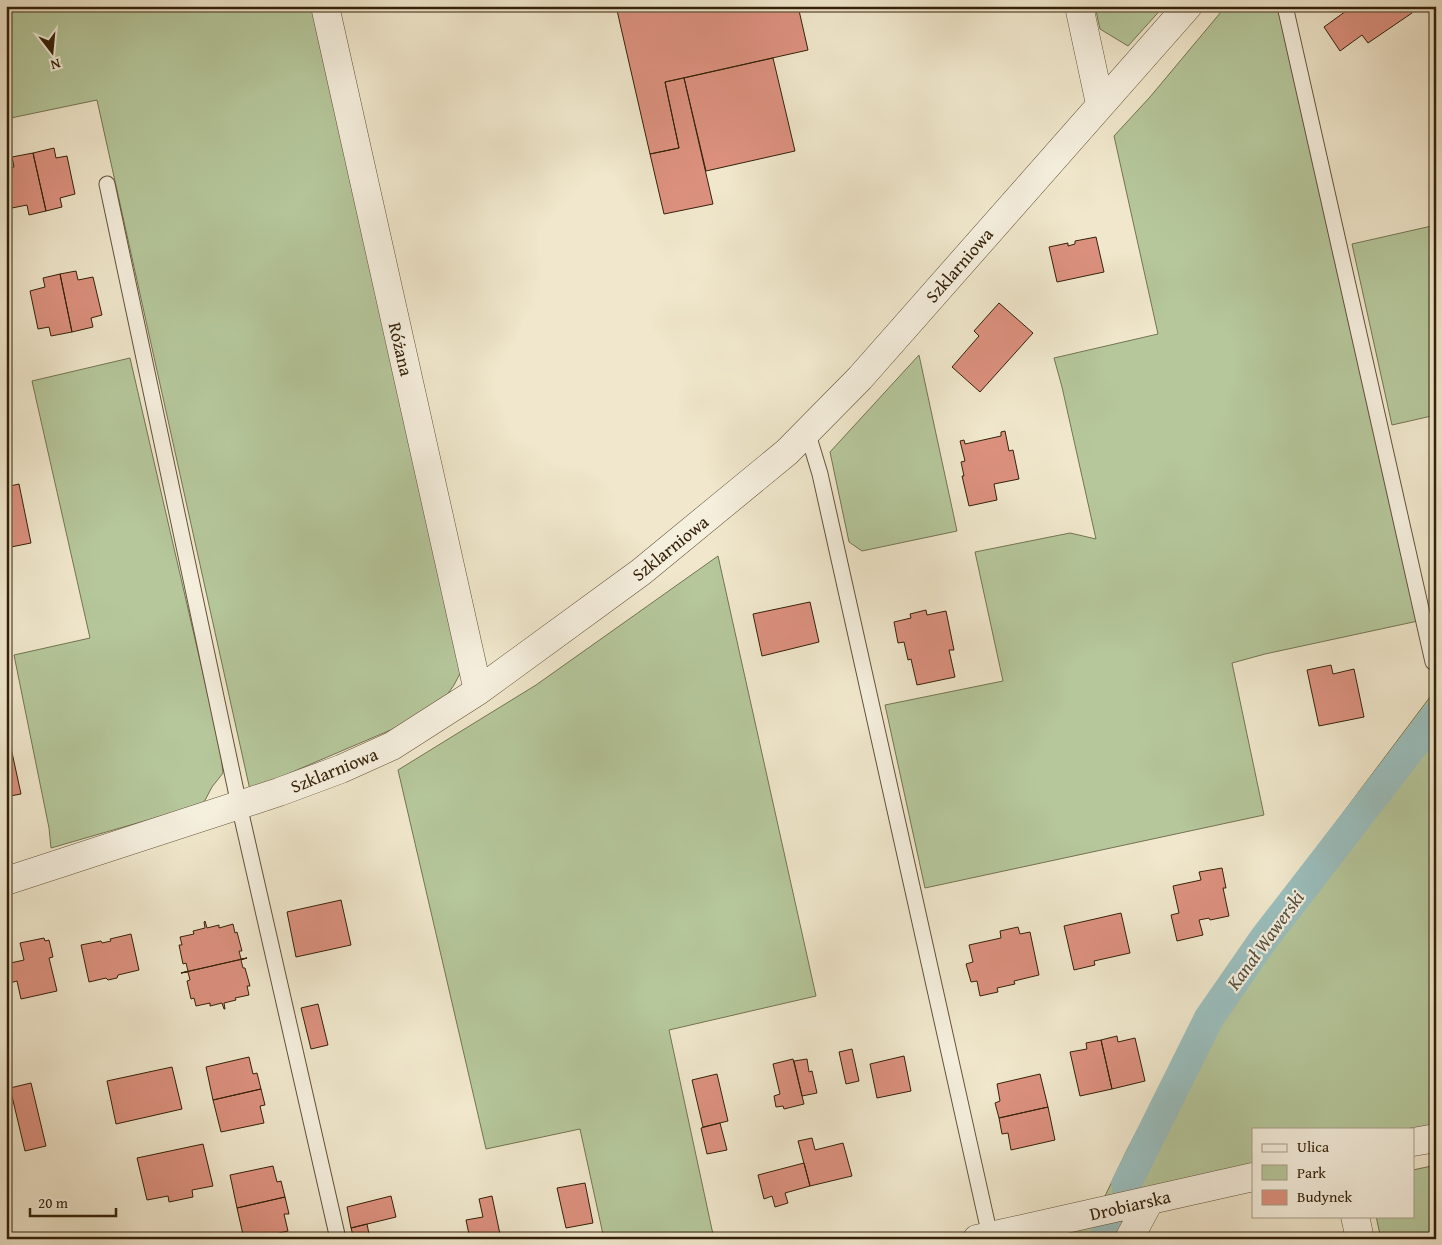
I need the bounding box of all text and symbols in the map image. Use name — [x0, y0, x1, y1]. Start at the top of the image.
north arrow — [28, 28, 78, 78]
text: N — [48, 54, 63, 76]
street label: Szklarniowa — [919, 221, 1000, 309]
street label: Różana — [382, 319, 420, 379]
street label: Szklarniowa — [626, 508, 715, 587]
street label: Szklarniowa — [286, 740, 382, 800]
water label: Kanał Wawerski — [1219, 885, 1311, 996]
legend — [1252, 1128, 1414, 1218]
text: Ulica — [1297, 1136, 1329, 1157]
text: Park — [1297, 1162, 1326, 1183]
street label: Drobiarska — [1087, 1182, 1174, 1227]
scale bar — [30, 1185, 116, 1217]
text: Budynek — [1297, 1186, 1353, 1207]
text: 20 m — [38, 1192, 69, 1213]

